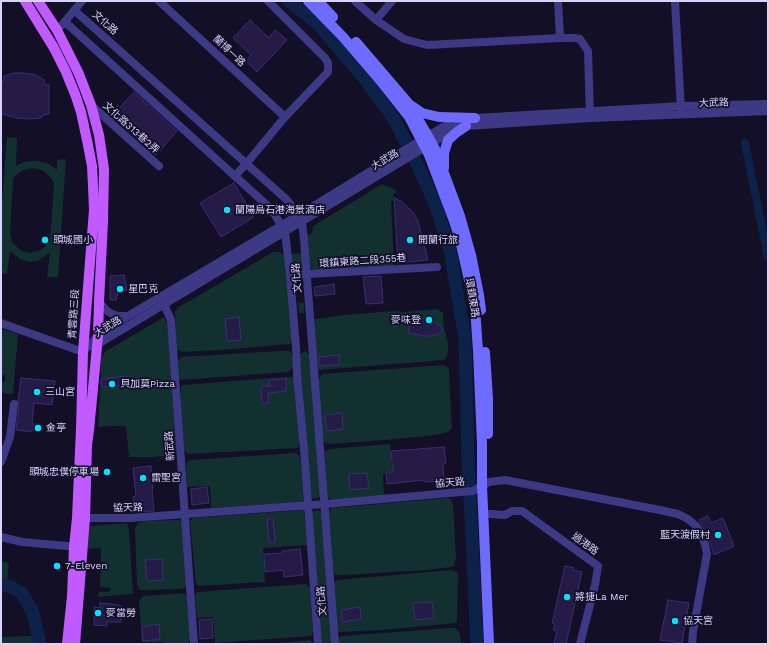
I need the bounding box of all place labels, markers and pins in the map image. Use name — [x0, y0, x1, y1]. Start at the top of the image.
place label: 蘭陽烏石港海景酒店 — [235, 204, 325, 216]
marker: 蘭陽烏石港海景酒店 — [222, 205, 232, 215]
place label: 頭城國小 — [53, 234, 93, 246]
place label: 開蘭行旅 — [418, 234, 458, 246]
marker: 頭城國小 — [40, 235, 50, 245]
marker: 開蘭行旅 — [405, 235, 415, 245]
place label: 星巴克 — [128, 283, 158, 295]
marker: 星巴克 — [115, 284, 125, 294]
place label: 麥味登 — [391, 314, 421, 326]
marker: 麥味登 — [424, 315, 434, 325]
place label: 貝加莫Pizza — [120, 378, 175, 390]
marker: 貝加莫Pizza — [107, 379, 117, 389]
place label: 三山宮 — [45, 386, 75, 398]
marker: 三山宮 — [32, 387, 42, 397]
place label: 金亭 — [46, 422, 66, 434]
marker: 金亭 — [33, 423, 43, 433]
place label: 頭城忠僕停車場 — [29, 466, 99, 478]
marker: 頭城忠僕停車場 — [102, 467, 112, 477]
place label: 雷聖宮 — [151, 472, 181, 484]
marker: 雷聖宮 — [138, 473, 148, 483]
place label: 藍天渡假村 — [660, 529, 710, 541]
marker: 藍天渡假村 — [713, 530, 723, 540]
place label: 7-Eleven — [65, 560, 107, 572]
marker: 7-Eleven — [52, 561, 62, 571]
place label: 將捷La Mer — [575, 591, 628, 603]
marker: 將捷La Mer — [562, 592, 572, 602]
place label: 麥當勞 — [106, 607, 136, 619]
marker: 麥當勞 — [93, 608, 103, 618]
place label: 協天宮 — [683, 615, 713, 627]
marker: 協天宮 — [670, 616, 680, 626]

